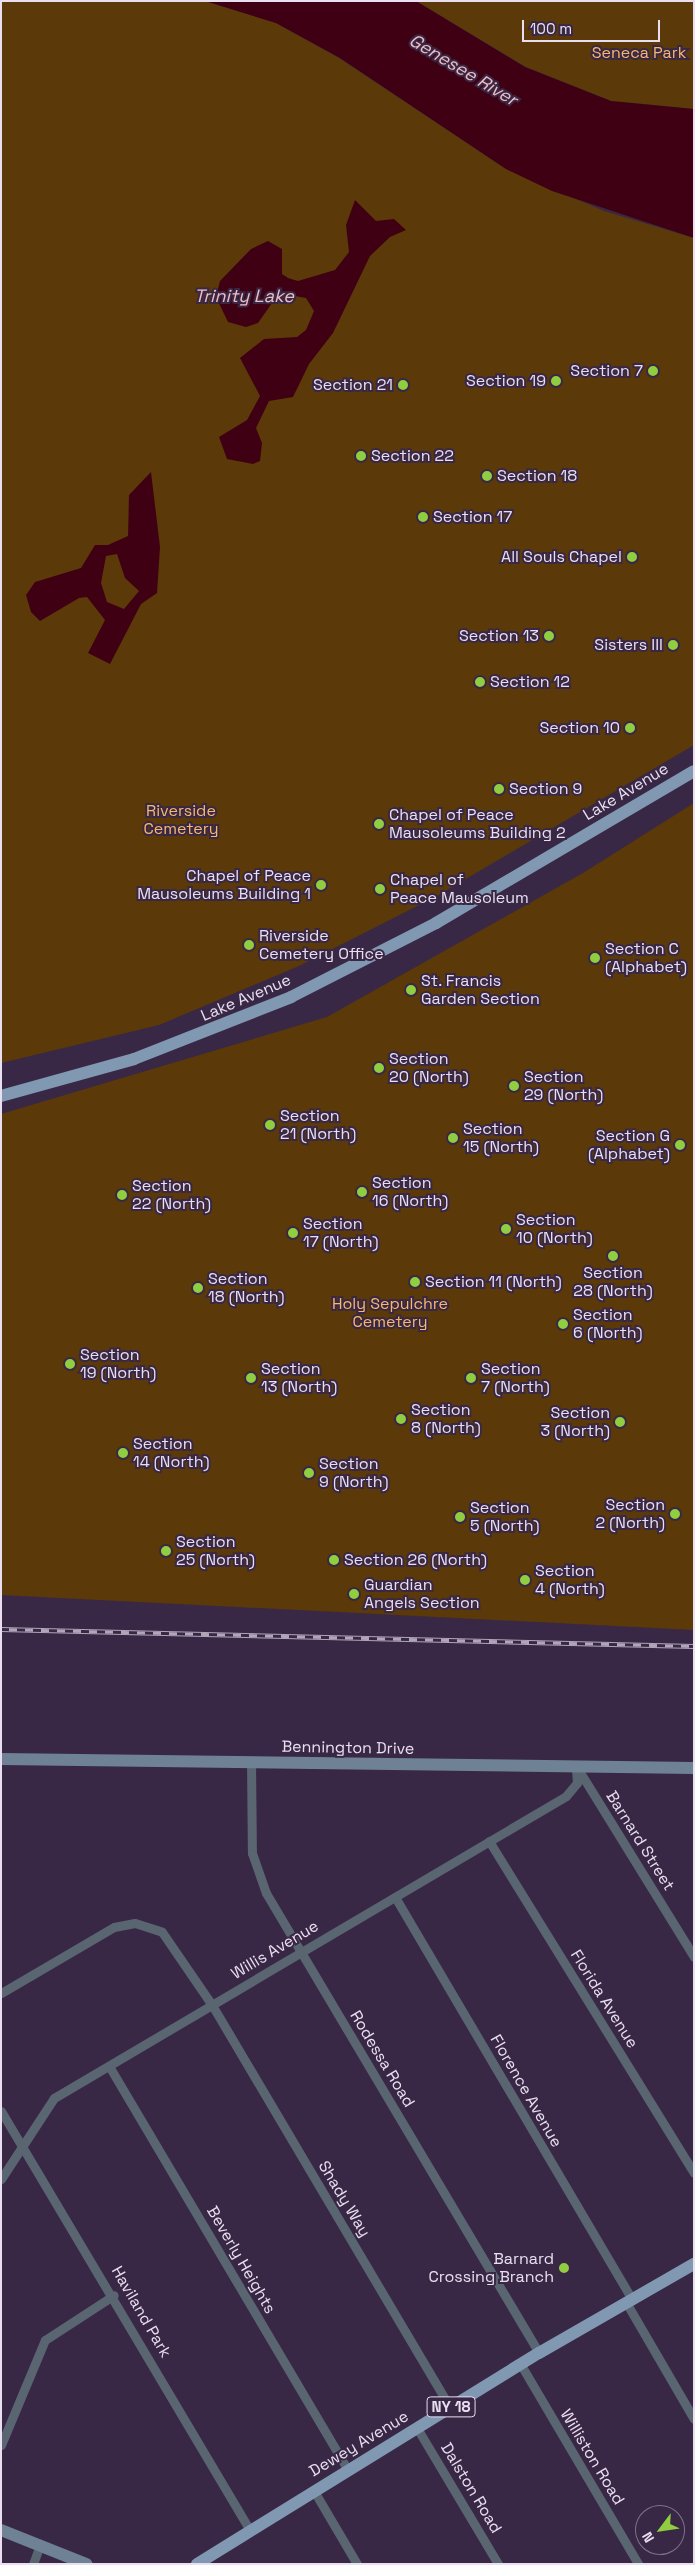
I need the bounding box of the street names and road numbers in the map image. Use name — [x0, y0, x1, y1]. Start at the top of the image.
street label: Lake Avenue — [580, 759, 672, 825]
street label: Lake Avenue — [198, 970, 294, 1026]
street label: Bennington Drive — [281, 1737, 415, 1759]
street label: Barnard Street — [602, 1788, 678, 1894]
street label: Willis Avenue — [228, 1916, 322, 1984]
street label: Florida Avenue — [566, 1946, 642, 2052]
street label: Rodessa Road — [346, 2007, 418, 2111]
street label: Florence Avenue — [486, 2031, 566, 2151]
street label: Shady Way — [314, 2157, 374, 2241]
street label: Beverly Heights — [202, 2203, 280, 2317]
street label: Haviland Park — [107, 2263, 175, 2361]
road number: NY 18 — [426, 2394, 476, 2420]
street label: Williston Road — [556, 2406, 628, 2508]
street label: Dewey Avenue — [306, 2407, 412, 2481]
street label: Dalston Road — [436, 2439, 506, 2537]

